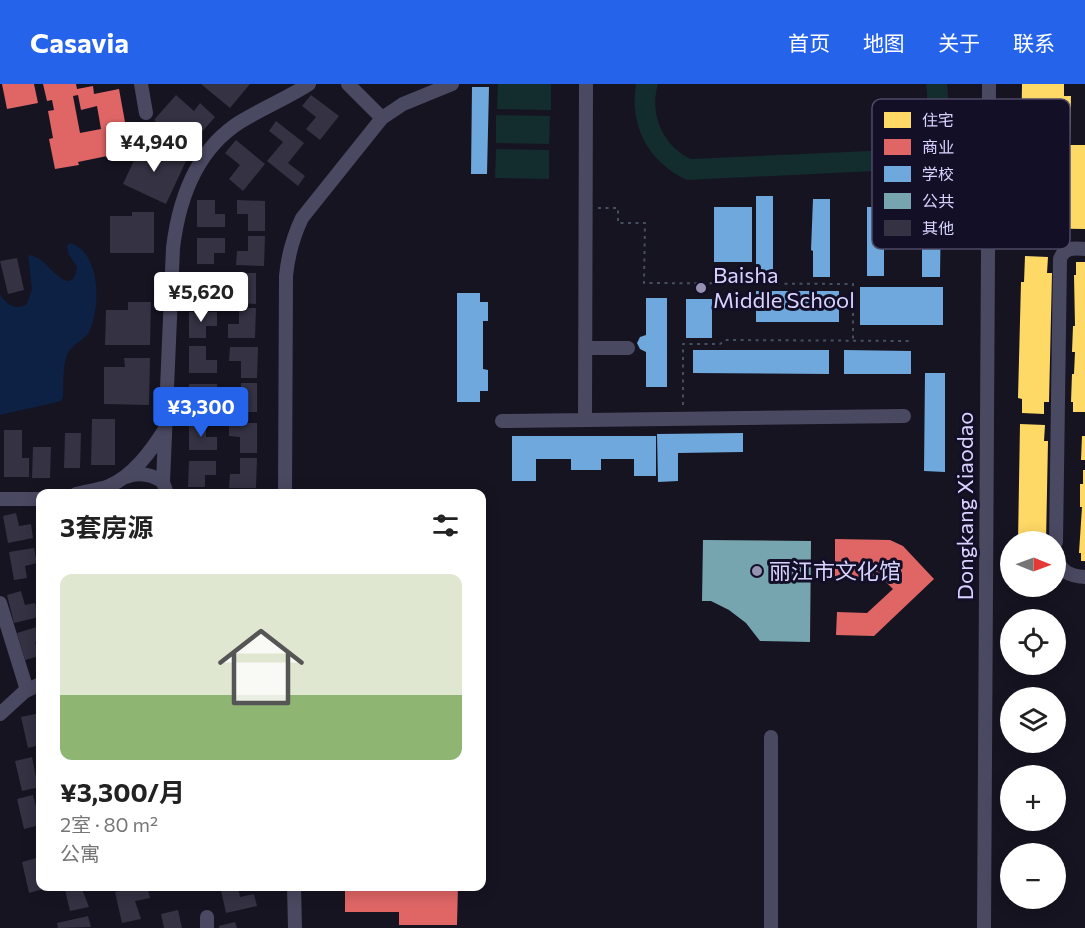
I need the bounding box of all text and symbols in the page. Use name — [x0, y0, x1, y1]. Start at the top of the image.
text: Casavia — [30, 25, 129, 59]
text: 首页 — [788, 30, 830, 55]
text: 地图 — [863, 30, 905, 55]
text: 关于 — [938, 30, 980, 55]
text: 联系 — [1013, 30, 1055, 55]
legend — [872, 99, 1070, 249]
text: 住宅 — [922, 110, 954, 129]
pin: ¥4,940 — [105, 122, 203, 173]
text: ¥4,940 — [120, 129, 188, 153]
text: 商业 — [922, 137, 954, 156]
text: 学校 — [922, 164, 954, 183]
text: 公共 — [922, 191, 954, 210]
text: 其他 — [922, 218, 954, 237]
place label: Baisha Middle School — [713, 261, 855, 313]
pin: ¥5,620 — [152, 272, 250, 323]
text: ¥5,620 — [168, 279, 234, 303]
marker: Baisha Middle School — [694, 281, 708, 295]
pin: ¥3,300 — [152, 387, 250, 438]
text: ¥3,300 — [167, 394, 235, 418]
street label: Dongkang Xiaodao — [951, 412, 978, 600]
icon: filters — [429, 509, 462, 542]
text: 3套房源 — [60, 511, 153, 542]
north arrow — [1000, 531, 1066, 597]
map controls — [1000, 531, 1066, 909]
place label: 丽江市文化馆 — [769, 557, 901, 584]
marker: 丽江市文化馆 — [750, 564, 764, 578]
button: locate — [1000, 609, 1066, 675]
icon: home — [207, 613, 315, 721]
button: layers — [1000, 687, 1066, 753]
button: + — [1000, 765, 1066, 831]
text: ¥3,300/月 — [60, 776, 185, 807]
text: 2室 · 80 m² — [60, 812, 158, 836]
text: 公寓 — [60, 841, 100, 865]
button: − — [1000, 843, 1066, 909]

